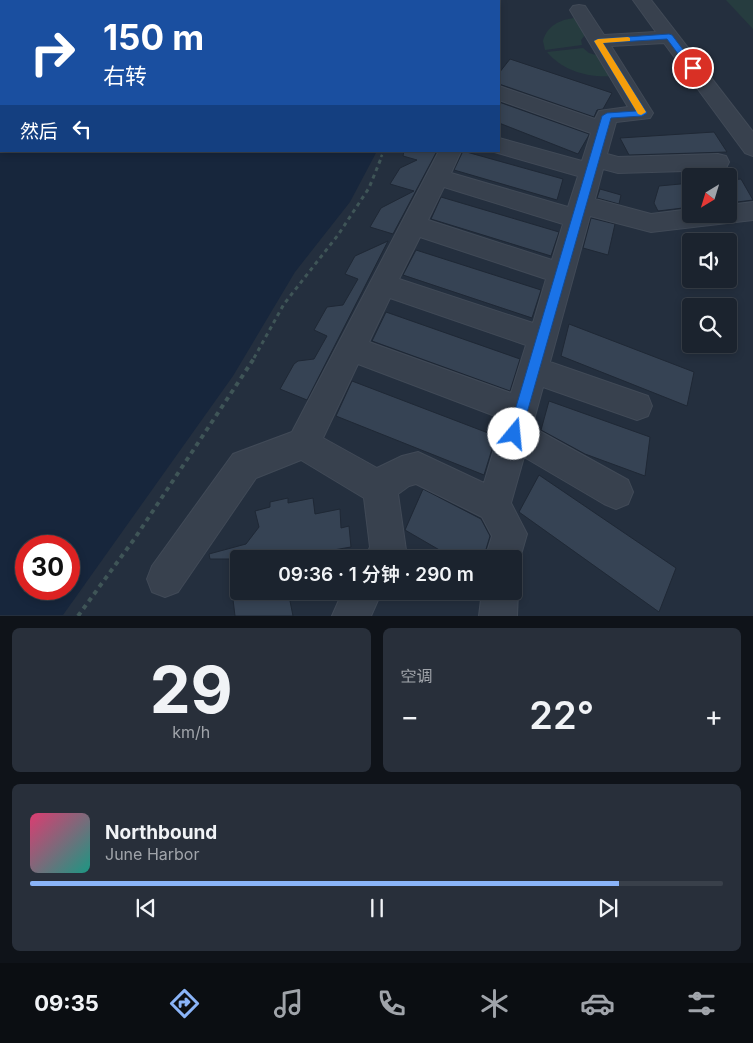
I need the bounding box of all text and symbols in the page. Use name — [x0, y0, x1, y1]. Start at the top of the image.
text: 150 m — [103, 16, 204, 58]
icon: right — [20, 20, 85, 85]
pin — [672, 47, 714, 89]
icon: arrive — [679, 54, 707, 82]
text: 右转 — [103, 63, 147, 89]
icon: left — [68, 115, 96, 143]
text: 然后 — [20, 120, 58, 143]
north arrow — [682, 168, 738, 222]
map controls — [682, 168, 737, 353]
button: sound — [682, 233, 737, 288]
button: search — [682, 298, 737, 353]
position arrow — [487, 407, 539, 459]
speed limit sign: 30 — [15, 535, 80, 600]
text: 09:36 · 1 分钟 · 290 m — [278, 563, 474, 586]
text: 29 — [150, 650, 233, 729]
text: 空调 — [401, 666, 433, 686]
text: 22° — [529, 692, 594, 738]
text: − — [401, 699, 419, 733]
text: + — [704, 699, 723, 733]
text: km/h — [172, 722, 210, 742]
text: Northbound — [105, 821, 217, 844]
text: June Harbor — [105, 844, 199, 864]
icon: previous — [132, 894, 160, 922]
icon: pause — [363, 894, 391, 922]
icon: next — [594, 894, 622, 922]
icon: directions — [167, 986, 202, 1021]
icon: music — [271, 986, 306, 1021]
icon: phone — [374, 986, 409, 1021]
icon: climate — [477, 986, 512, 1021]
icon: car — [580, 986, 615, 1021]
icon: filters — [684, 986, 719, 1021]
text: 09:35 — [34, 990, 99, 1016]

